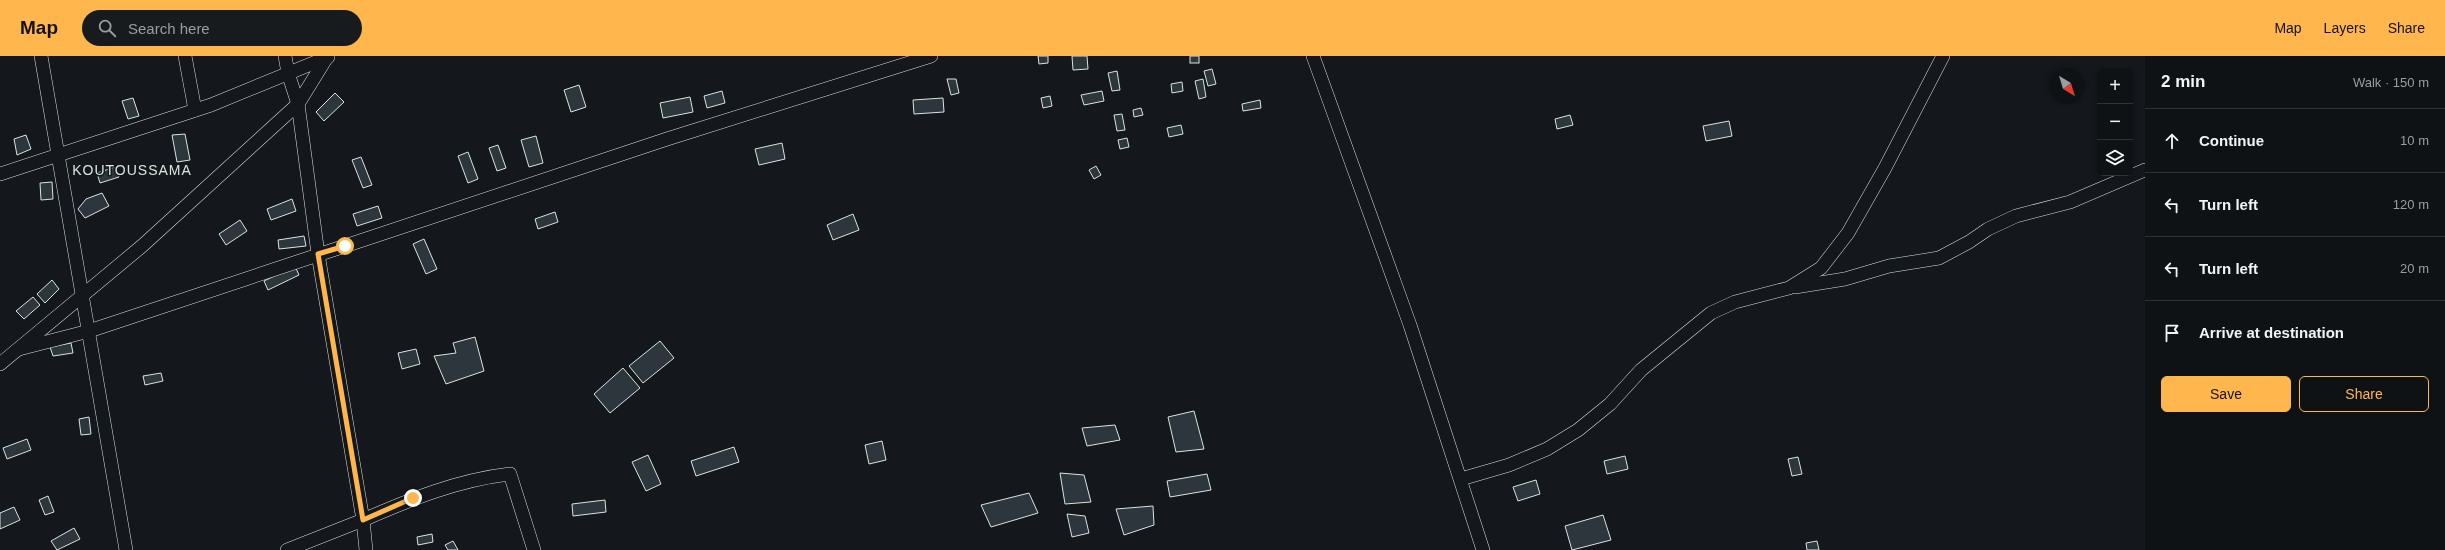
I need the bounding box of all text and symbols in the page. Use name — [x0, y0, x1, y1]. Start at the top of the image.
search box — [82, 10, 362, 46]
text: Map — [20, 17, 58, 38]
icon: search — [96, 17, 118, 39]
text: Search here — [128, 20, 210, 37]
text: Map — [2274, 20, 2302, 36]
text: Layers — [2324, 20, 2366, 36]
text: Share — [2388, 20, 2425, 36]
north arrow — [2049, 68, 2085, 104]
map controls — [2097, 68, 2133, 176]
button: + — [2097, 68, 2133, 104]
text: 2 min — [2161, 72, 2205, 91]
text: Walk · 150 m — [2353, 75, 2429, 90]
button: − — [2097, 104, 2133, 140]
icon: ahead — [2161, 130, 2183, 152]
text: Continue — [2199, 132, 2264, 149]
text: 10 m — [2400, 133, 2429, 148]
button: layers — [2097, 140, 2133, 176]
district label: KOUTOUSSAMA — [72, 162, 192, 178]
icon: left — [2161, 194, 2183, 216]
text: Turn left — [2199, 196, 2258, 213]
text: 120 m — [2393, 197, 2429, 212]
route start — [336, 237, 354, 255]
icon: left — [2161, 258, 2183, 280]
text: Turn left — [2199, 260, 2258, 277]
text: 20 m — [2400, 261, 2429, 276]
icon: arrive — [2161, 322, 2183, 344]
text: Arrive at destination — [2199, 324, 2344, 341]
button: Save — [2161, 376, 2291, 412]
button: Share — [2299, 376, 2429, 412]
route end — [404, 489, 422, 507]

